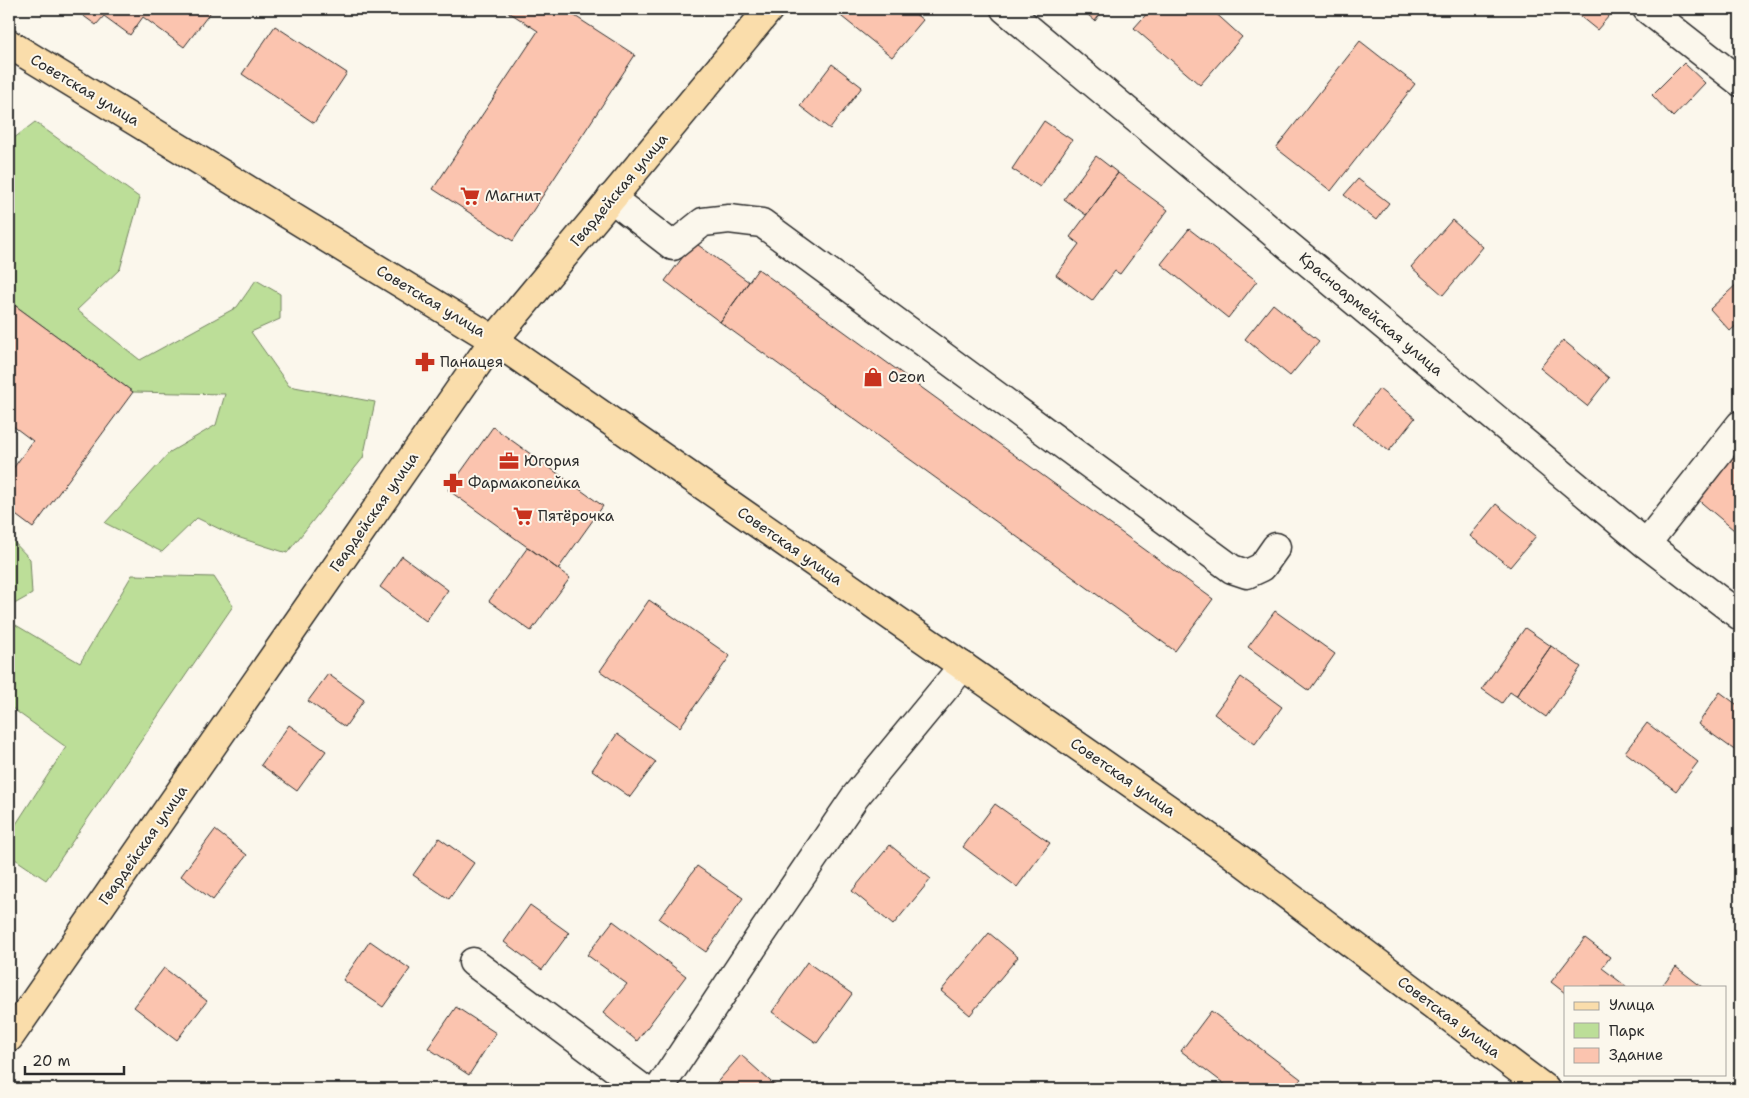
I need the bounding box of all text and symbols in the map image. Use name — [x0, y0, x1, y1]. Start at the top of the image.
street label: Советская улица — [27, 49, 144, 131]
street label: Гвардейская улица — [566, 129, 673, 251]
supermarket icon: Магнит — [459, 185, 481, 207]
place label: Магнит — [485, 186, 541, 206]
street label: Красноармейская улица — [1295, 248, 1448, 381]
street label: Советская улица — [373, 260, 490, 342]
pharmacy icon: Панацея — [414, 351, 436, 373]
place label: Панацея — [440, 352, 503, 372]
shop icon: Ozon — [862, 366, 884, 388]
place label: Ozon — [888, 367, 925, 387]
street label: Гвардейская улица — [325, 448, 423, 576]
office icon: Югория — [498, 450, 520, 472]
place label: Югория — [524, 451, 580, 471]
pharmacy icon: Фармакопейка — [442, 472, 464, 494]
place label: Фармакопейка — [468, 473, 581, 493]
street label: Советская улица — [733, 502, 847, 590]
supermarket icon: Пятёрочка — [512, 505, 534, 527]
place label: Пятёрочка — [538, 506, 615, 526]
street label: Советская улица — [1066, 733, 1180, 821]
street label: Гвардейская улица — [94, 781, 192, 909]
street label: Советская улица — [1393, 972, 1505, 1063]
legend — [1564, 986, 1726, 1076]
text: Улица — [1609, 995, 1655, 1015]
text: Парк — [1609, 1021, 1645, 1041]
scale bar — [25, 1043, 124, 1075]
text: Здание — [1609, 1045, 1663, 1065]
text: 20 m — [32, 1051, 71, 1071]

